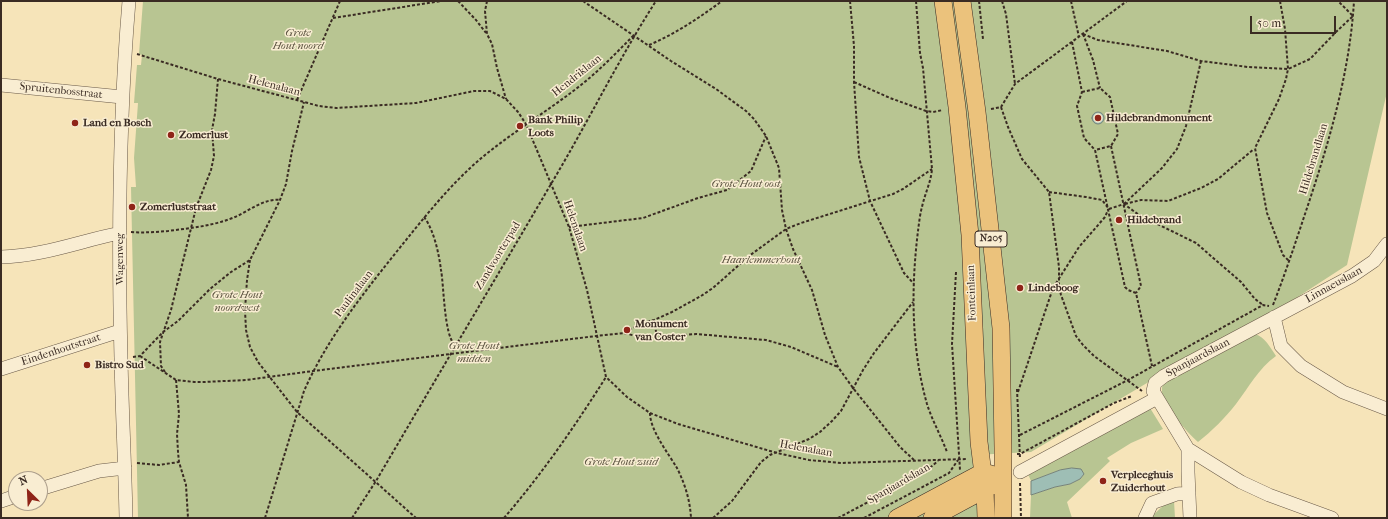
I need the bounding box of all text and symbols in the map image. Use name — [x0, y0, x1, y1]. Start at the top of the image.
scale bar — [1252, 8, 1338, 34]
text: 50 m — [1257, 16, 1281, 30]
park label: Grote Hout noord — [273, 26, 323, 52]
street label: Hendriklaan — [550, 52, 604, 100]
street label: Helenalaan — [246, 73, 302, 99]
street label: Spruitenbosstraat — [19, 80, 103, 102]
place label: Hildebrandmonument — [1106, 111, 1212, 125]
place label: Bank Philip Loots — [528, 113, 583, 139]
marker: Hildebrandmonument — [1093, 113, 1103, 123]
place label: Land en Bosch — [83, 116, 151, 130]
marker: Land en Bosch — [70, 118, 80, 128]
marker: Bank Philip Loots — [515, 121, 525, 131]
street label: Hildebrandlaan — [1297, 122, 1331, 196]
place label: Zomerlust — [179, 128, 228, 142]
marker: Zomerlust — [166, 130, 176, 140]
park label: Grote Hout oost — [712, 177, 780, 191]
street label: Helenalaan — [560, 199, 590, 253]
place label: Zomerluststraat — [140, 200, 216, 214]
marker: Zomerluststraat — [127, 202, 137, 212]
place label: Hildebrand — [1127, 213, 1181, 227]
marker: Hildebrand — [1114, 215, 1124, 225]
street label: Zandvoorterpad — [472, 219, 524, 293]
road number: N205 — [975, 231, 1007, 247]
street label: Wagenweg — [113, 233, 127, 285]
park label: Haarlemmerhout — [722, 253, 800, 267]
street label: Linnaeuslaan — [1303, 264, 1365, 306]
street label: Fonteinlaan — [964, 265, 980, 321]
street label: Paulinalaan — [332, 268, 376, 320]
place label: Lindeboog — [1028, 281, 1078, 295]
marker: Lindeboog — [1015, 283, 1025, 293]
park label: Grote Hout noordwest — [212, 288, 262, 314]
place label: Monument van Coster — [635, 317, 688, 343]
marker: Monument van Coster — [622, 325, 632, 335]
street label: Eindenhoutstraat — [20, 331, 102, 369]
street label: Spanjaardslaan — [1164, 336, 1232, 380]
park label: Grote Hout midden — [449, 339, 499, 365]
place label: Bistro Sud — [95, 358, 144, 372]
marker: Bistro Sud — [82, 360, 92, 370]
street label: Helenalaan — [779, 438, 833, 460]
park label: Grote Hout zuid — [584, 455, 658, 469]
street label: Spanjaardslaan — [865, 461, 933, 507]
place label: Verpleeghuis Zuiderhout — [1111, 468, 1173, 494]
north arrow — [8, 471, 48, 511]
text: N — [17, 473, 30, 488]
marker: Verpleeghuis Zuiderhout — [1098, 476, 1108, 486]

